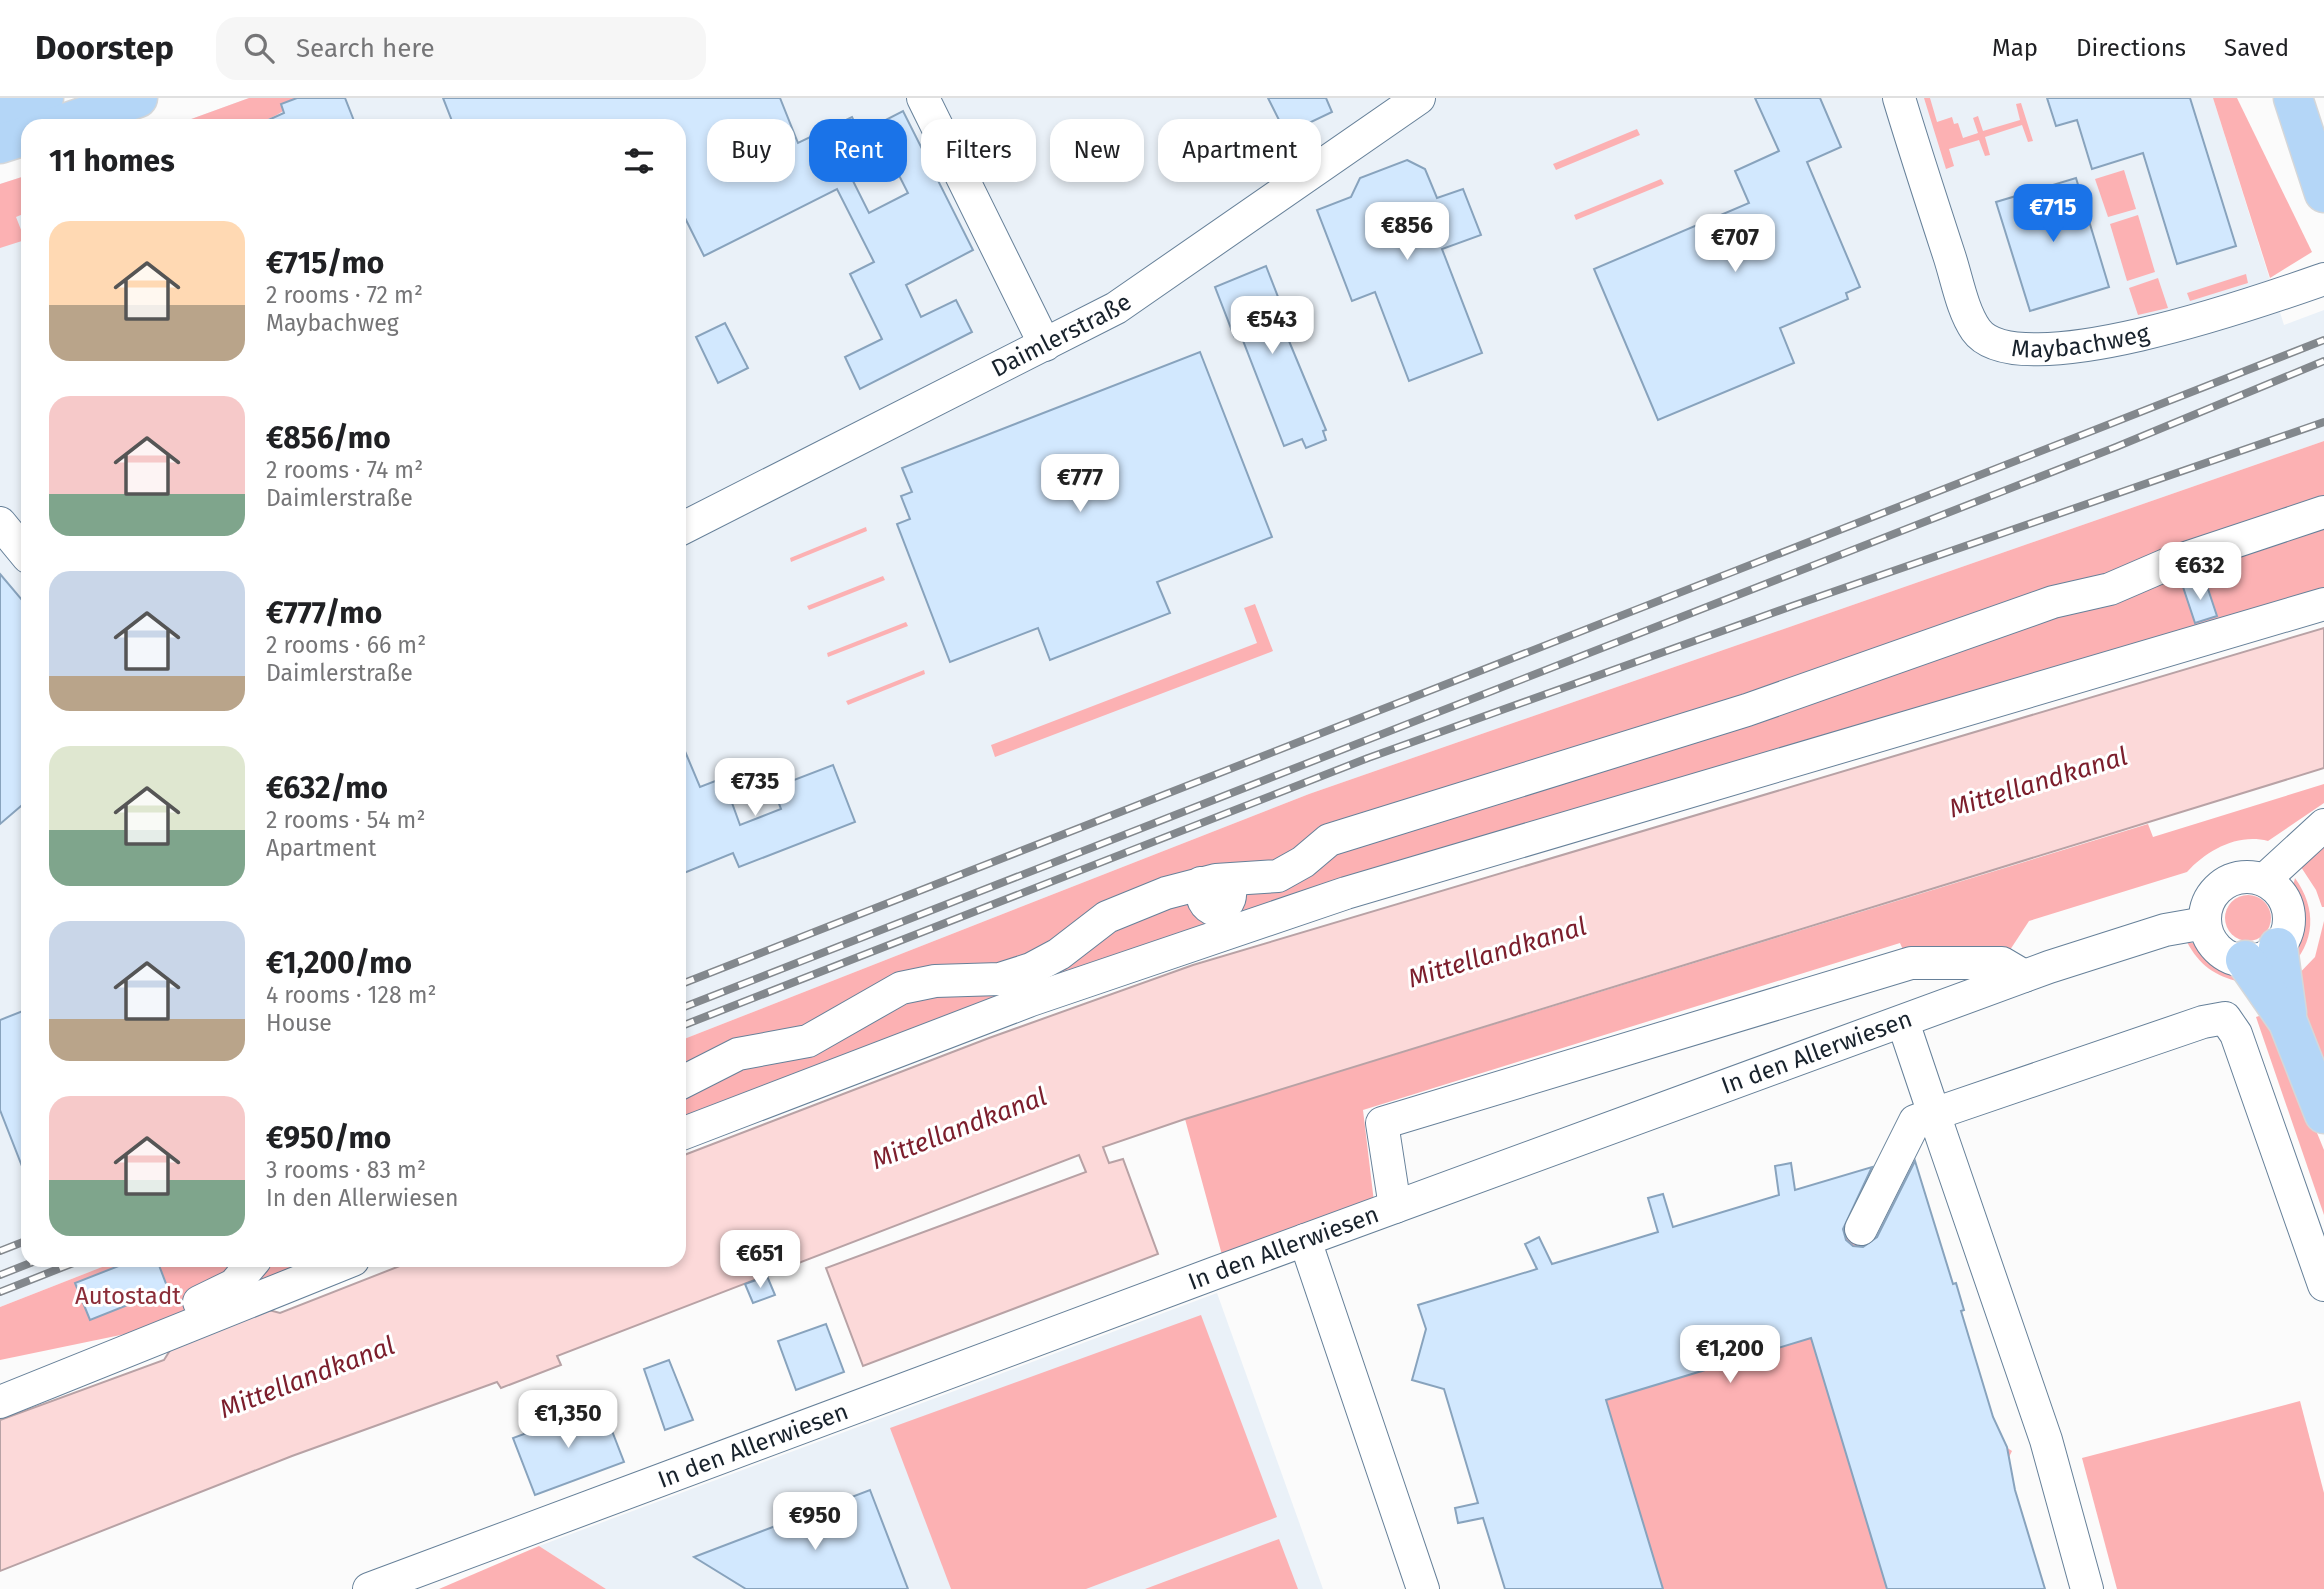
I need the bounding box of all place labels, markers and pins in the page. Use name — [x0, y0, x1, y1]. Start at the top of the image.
pin: €715 — [2012, 184, 2094, 244]
pin: €856 — [1366, 202, 1448, 262]
pin: €707 — [1694, 214, 1776, 274]
pin: €543 — [1231, 296, 1313, 356]
pin: €777 — [1039, 454, 1121, 514]
pin: €632 — [2159, 542, 2241, 602]
pin: €735 — [714, 758, 796, 818]
pin: €651 — [719, 1230, 801, 1290]
pin: €1,200 — [1673, 1326, 1787, 1385]
pin: €1,350 — [511, 1390, 625, 1450]
pin: €950 — [774, 1492, 856, 1552]

